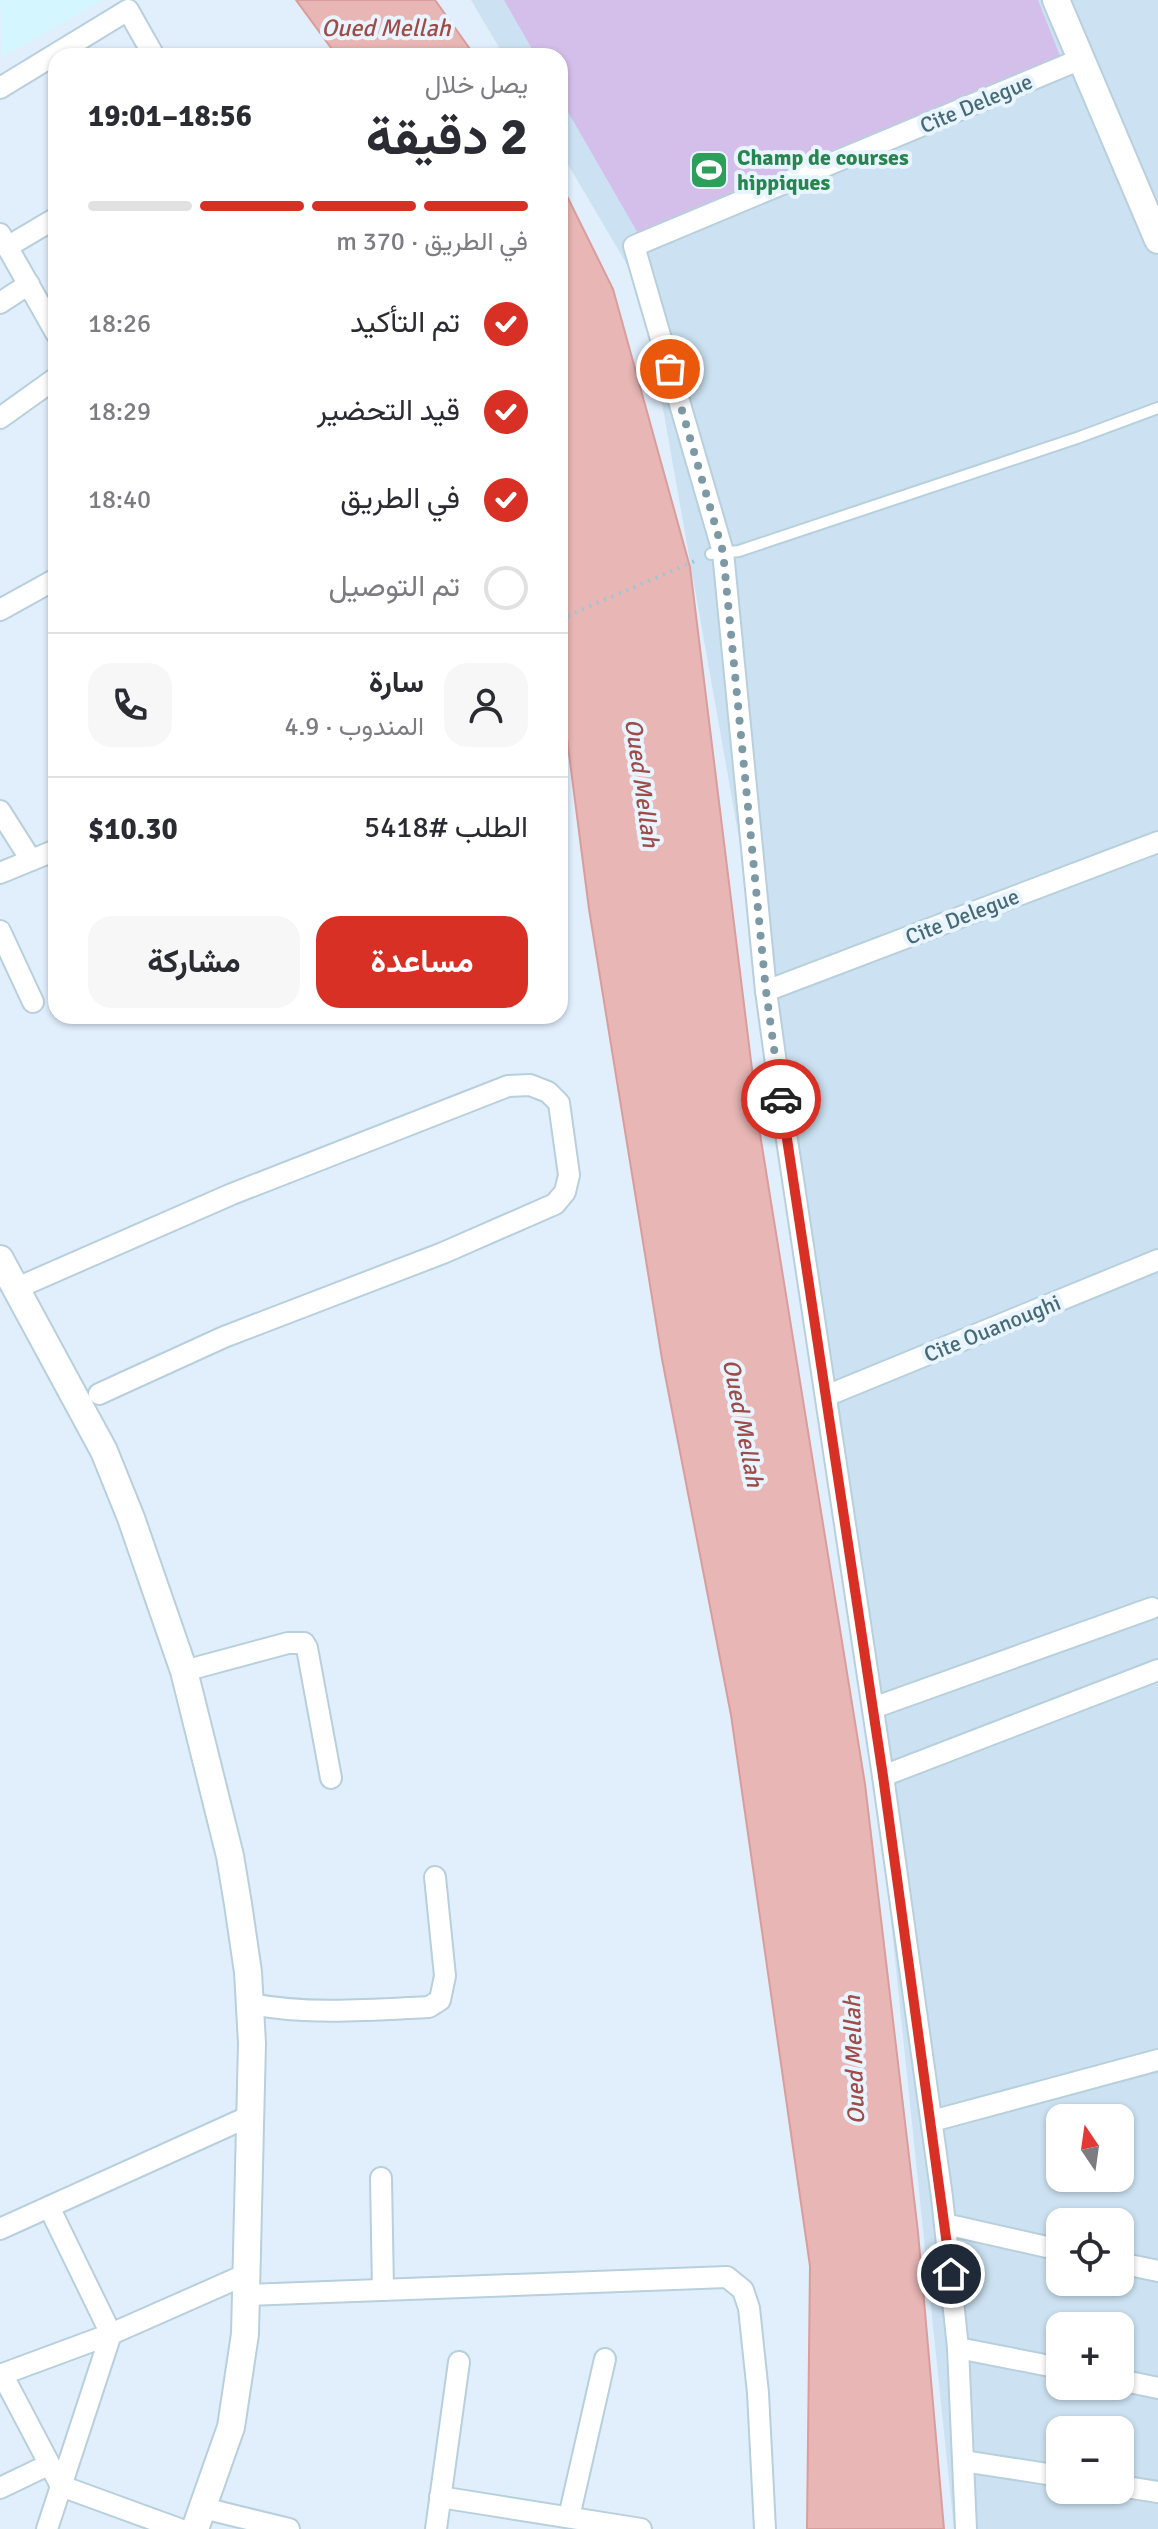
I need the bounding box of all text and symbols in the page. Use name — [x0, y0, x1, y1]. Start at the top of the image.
water label: Oued Mellah — [321, 13, 452, 43]
street label: Cite Delegue — [916, 68, 1037, 139]
text: يصل خلال — [425, 69, 528, 101]
text: 18:56–19:01 — [88, 98, 252, 135]
text: 2 دقيقة — [366, 105, 528, 169]
place label: Champ de courses hippiques — [737, 144, 909, 196]
sports icon: Champ de courses hippiques — [688, 149, 730, 191]
text: في الطريق · 370 m — [336, 226, 528, 258]
icon: check — [484, 302, 528, 346]
text: تم التأكيد — [350, 304, 460, 341]
text: 18:26 — [88, 308, 151, 340]
pin — [636, 335, 704, 403]
icon: bag — [648, 347, 692, 391]
icon: check — [484, 390, 528, 434]
text: قيد التحضير — [317, 392, 460, 429]
text: 18:29 — [88, 396, 151, 428]
icon: check — [484, 478, 528, 522]
text: في الطريق — [340, 480, 460, 517]
text: 18:40 — [88, 484, 151, 516]
text: تم التوصيل — [328, 568, 460, 605]
button: phone — [88, 663, 172, 747]
button: person — [444, 663, 528, 747]
text: سارة — [369, 664, 424, 701]
text: المندوب · 4.9 — [284, 711, 424, 743]
water label: Oued Mellah — [618, 717, 666, 850]
text: الطلب #5418 — [364, 809, 528, 846]
text: $10.30 — [88, 811, 178, 848]
street label: Cite Delegue — [902, 882, 1023, 951]
button: مشاركة — [88, 916, 300, 1008]
button: مساعدة — [316, 916, 528, 1008]
courier — [741, 1059, 821, 1139]
icon: car — [759, 1077, 803, 1121]
street label: Cite Ouanoughi — [920, 1289, 1065, 1368]
water label: Oued Mellah — [716, 1357, 770, 1490]
water label: Oued Mellah — [837, 1994, 871, 2125]
north arrow — [1046, 2104, 1134, 2192]
map controls — [1046, 2104, 1134, 2504]
button: locate — [1046, 2208, 1134, 2296]
pin — [917, 2240, 985, 2308]
icon: home — [929, 2252, 973, 2296]
button: + — [1046, 2312, 1134, 2400]
button: − — [1046, 2416, 1134, 2504]

